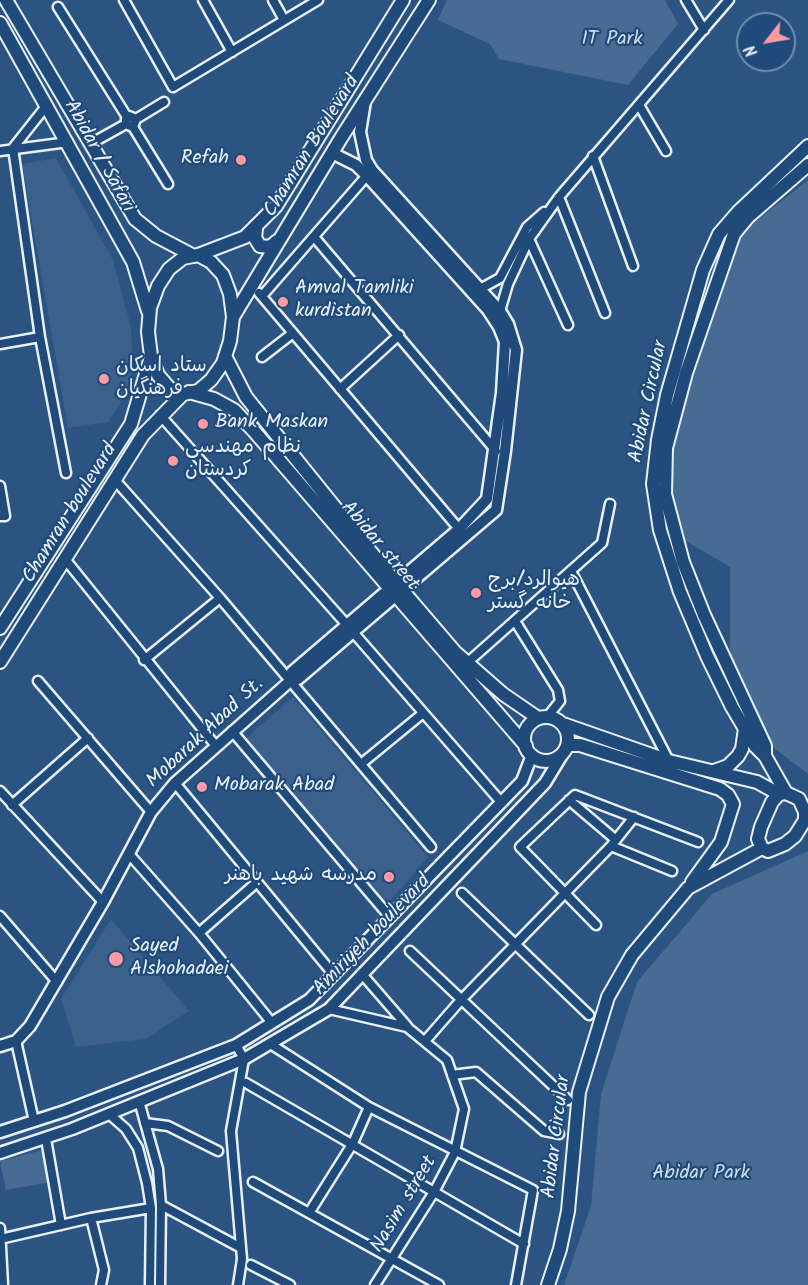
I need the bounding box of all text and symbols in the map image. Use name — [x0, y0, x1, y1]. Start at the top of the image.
north arrow — [736, 12, 796, 72]
park label: IT Park — [581, 29, 643, 53]
text: N — [739, 40, 765, 61]
street label: Chamran Boulevard — [260, 72, 366, 222]
street label: Abidar / Safari — [57, 97, 139, 217]
place label: Refah — [181, 148, 229, 172]
marker: Refah — [234, 153, 248, 167]
place label: Amval Tamliki kurdistan — [295, 278, 414, 325]
marker: Amval Tamliki kurdistan — [276, 295, 290, 309]
street label: Abidar Circular — [625, 339, 675, 465]
place label: ستاد اسکان فرهنگیان — [116, 356, 207, 403]
marker: ستاد اسکان فرهنگیان — [97, 372, 111, 386]
place label: Bank Maskan — [215, 412, 328, 436]
marker: Bank Maskan — [196, 417, 210, 431]
place label: نظام مهندسی کردستان — [185, 437, 301, 484]
street label: Chamran boulevard — [18, 440, 124, 588]
marker: نظام مهندسی کردستان — [166, 454, 180, 468]
street label: Abidar street — [334, 497, 424, 597]
place label: هیوالرد/برج خانه گستر — [488, 570, 580, 617]
marker: هیوالرد/برج خانه گستر — [469, 586, 483, 600]
street label: Mobarak Abad St. — [143, 674, 269, 794]
place label: Mobarak Abad — [214, 775, 334, 799]
marker: Mobarak Abad — [195, 780, 209, 794]
place label: مدرسه شهید باهنر — [225, 865, 377, 889]
marker: مدرسه شهید باهنر — [382, 870, 396, 884]
street label: Amiriyeh boulevard — [309, 871, 437, 1001]
place label: Sayed Alshohadaei — [130, 936, 229, 983]
marker: Sayed Alshohadaei — [107, 950, 125, 968]
street label: Abidar Circular — [539, 1074, 577, 1200]
street label: Nasim street — [367, 1152, 443, 1258]
park label: Abidar Park — [652, 1163, 750, 1187]

